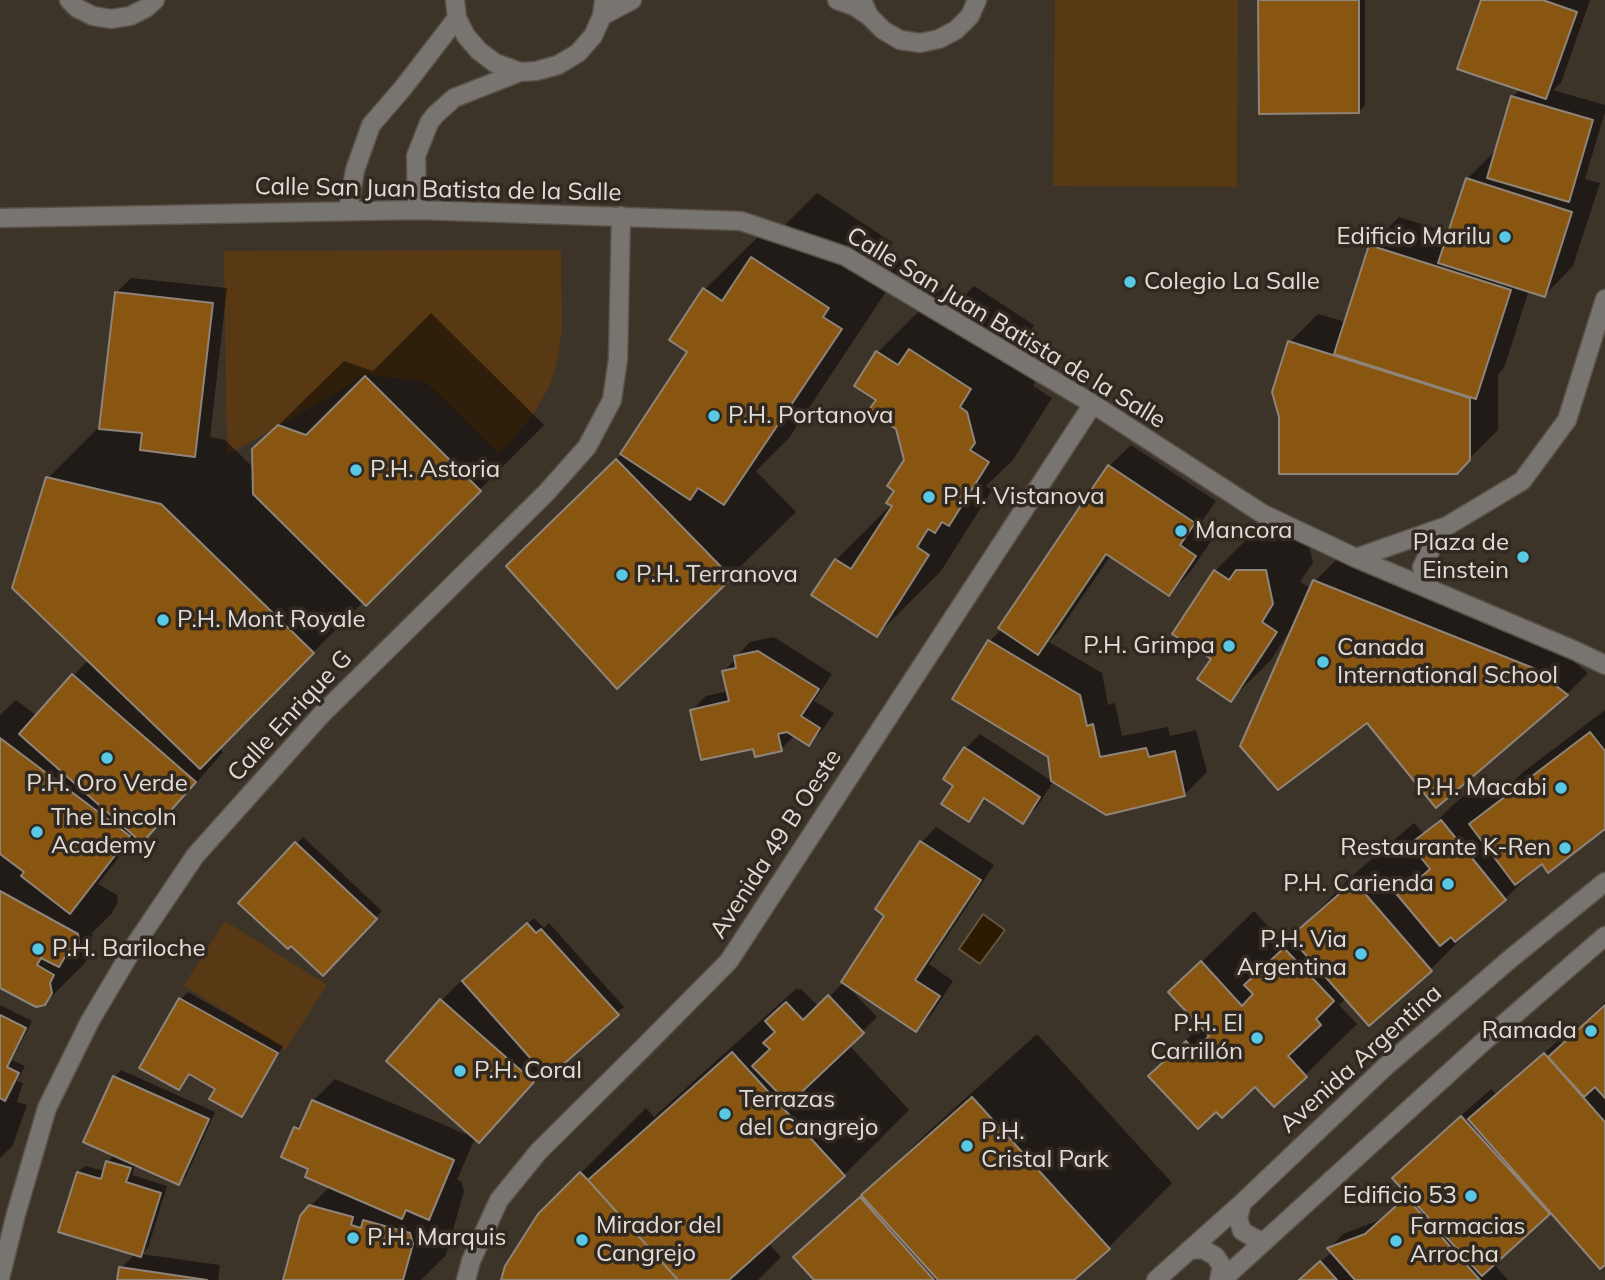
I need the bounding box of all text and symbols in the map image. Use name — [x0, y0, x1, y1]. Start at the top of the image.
street label: Calle San Juan Batista de la Salle — [254, 172, 622, 208]
street label: Calle San Juan Batista de la Salle — [841, 221, 1171, 435]
place label: Edificio Marilu — [1337, 223, 1491, 251]
marker: Edificio Marilu — [1497, 229, 1513, 245]
place label: Colegio La Salle — [1144, 268, 1320, 296]
marker: Colegio La Salle — [1122, 274, 1138, 290]
place label: P.H. Portanova — [728, 402, 893, 430]
marker: P.H. Portanova — [706, 408, 722, 424]
place label: P.H. Astoria — [370, 456, 500, 484]
marker: P.H. Astoria — [348, 462, 364, 478]
place label: P.H. Vistanova — [943, 483, 1105, 511]
marker: P.H. Vistanova — [921, 489, 937, 505]
place label: Mancora — [1195, 517, 1292, 545]
marker: Mancora — [1173, 523, 1189, 539]
place label: Plaza de Einstein — [1413, 529, 1509, 585]
marker: Plaza de Einstein — [1515, 549, 1531, 565]
place label: P.H. Terranova — [636, 561, 798, 589]
marker: P.H. Terranova — [614, 567, 630, 583]
place label: P.H. Mont Royale — [177, 606, 366, 634]
marker: P.H. Mont Royale — [155, 612, 171, 628]
place label: P.H. Grimpa — [1083, 632, 1215, 660]
place label: Canada International School — [1337, 634, 1558, 690]
marker: P.H. Grimpa — [1221, 638, 1237, 654]
street label: Calle Enrique G — [222, 644, 358, 788]
marker: Canada International School — [1315, 654, 1331, 670]
street label: Avenida 49 B Oeste — [704, 744, 848, 944]
marker: P.H. Oro Verde — [99, 750, 115, 766]
place label: P.H. Oro Verde — [26, 770, 188, 798]
place label: P.H. Macabi — [1416, 774, 1547, 802]
marker: P.H. Macabi — [1553, 780, 1569, 796]
place label: The Lincoln Academy — [51, 804, 177, 860]
marker: The Lincoln Academy — [29, 824, 45, 840]
place label: Restaurante K-Ren — [1340, 834, 1551, 862]
marker: Restaurante K-Ren — [1557, 840, 1573, 856]
place label: P.H. Carienda — [1283, 870, 1434, 898]
marker: P.H. Carienda — [1440, 876, 1456, 892]
place label: P.H. Via Argentina — [1237, 926, 1347, 982]
place label: P.H. Bariloche — [52, 935, 206, 963]
marker: P.H. Bariloche — [30, 941, 46, 957]
marker: P.H. Via Argentina — [1353, 946, 1369, 962]
street label: Avenida Argentina — [1274, 979, 1448, 1139]
place label: P.H. El Carrillón — [1150, 1010, 1243, 1066]
place label: Ramada — [1482, 1017, 1577, 1045]
marker: Ramada — [1583, 1023, 1599, 1039]
marker: P.H. El Carrillón — [1249, 1030, 1265, 1046]
place label: P.H. Coral — [474, 1057, 582, 1085]
marker: P.H. Coral — [452, 1063, 468, 1079]
place label: Terrazas del Cangrejo — [739, 1086, 878, 1142]
marker: Terrazas del Cangrejo — [717, 1106, 733, 1122]
place label: P.H. Cristal Park — [981, 1118, 1109, 1174]
marker: P.H. Cristal Park — [959, 1138, 975, 1154]
place label: Edificio 53 — [1343, 1182, 1457, 1210]
marker: Edificio 53 — [1463, 1188, 1479, 1204]
place label: Mirador del Cangrejo — [596, 1212, 722, 1268]
place label: Farmacias Arrocha — [1410, 1213, 1525, 1269]
place label: P.H. Marquis — [367, 1224, 506, 1252]
marker: P.H. Marquis — [345, 1230, 361, 1246]
marker: Mirador del Cangrejo — [574, 1232, 590, 1248]
marker: Farmacias Arrocha — [1388, 1233, 1404, 1249]

